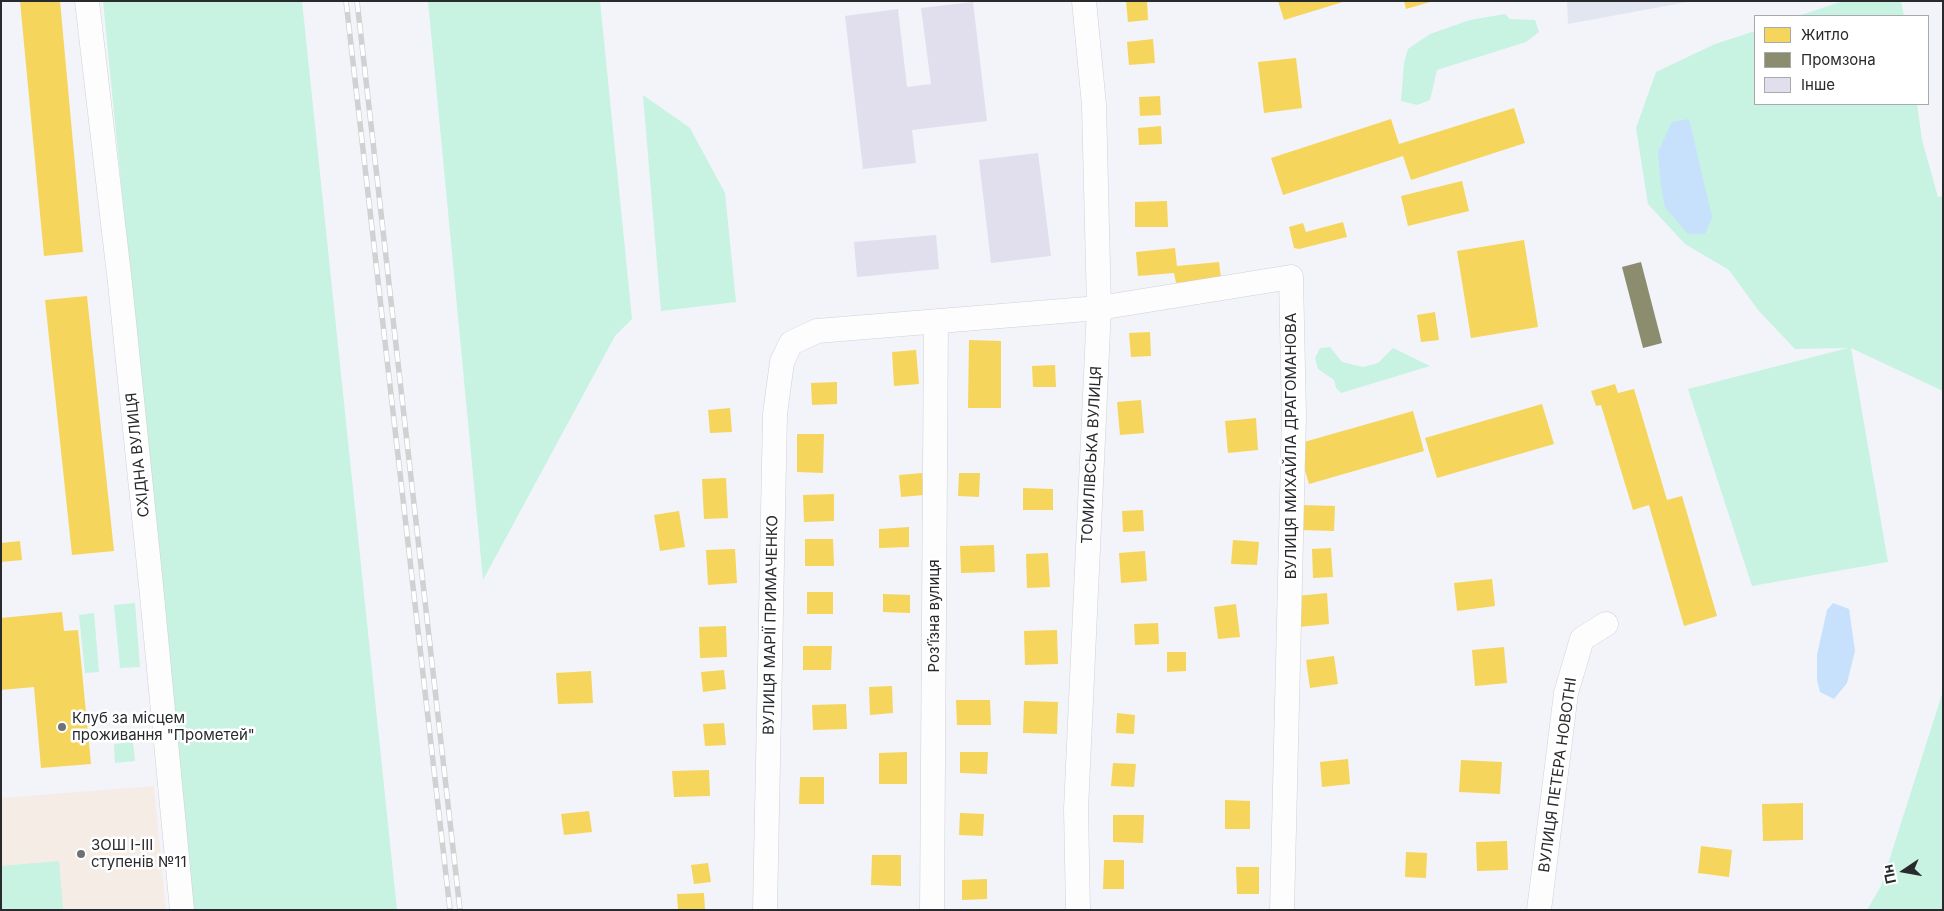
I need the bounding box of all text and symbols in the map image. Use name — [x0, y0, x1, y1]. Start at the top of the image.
legend — [1754, 15, 1929, 105]
text: Житло — [1801, 25, 1849, 44]
text: Промзона — [1801, 50, 1876, 69]
text: Інше — [1801, 75, 1835, 94]
street label: ВУЛИЦЯ МИХАЙЛА ДРАГОМАНОВА — [1282, 313, 1300, 579]
street label: ТОМИЛІВСЬКА ВУЛИЦЯ — [1078, 366, 1106, 544]
street label: СХІДНА ВУЛИЦЯ — [122, 392, 154, 518]
street label: ВУЛИЦЯ МАРІЇ ПРИМАЧЕНКО — [760, 515, 782, 735]
street label: Розʼїзна вулиця — [925, 559, 943, 673]
street label: ВУЛИЦЯ ПЕТЕРА НОВОТНІ — [1535, 676, 1581, 874]
place label: Клуб за місцем проживання "Прометей" — [72, 709, 255, 744]
marker: Клуб за місцем проживання "Прометей" — [56, 721, 68, 733]
place label: ЗОШ І-ІІІ ступенів №11 — [91, 836, 187, 871]
north arrow — [1879, 846, 1929, 896]
marker: ЗОШ І-ІІІ ступенів №11 — [75, 848, 87, 860]
text: Пн — [1879, 863, 1899, 885]

